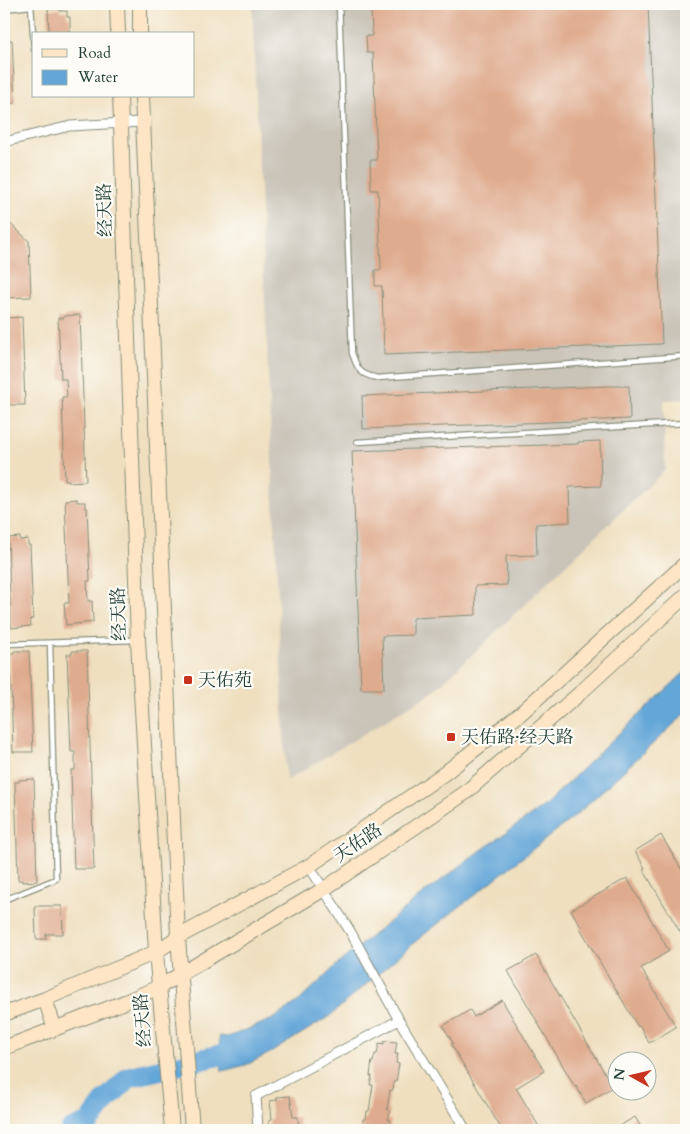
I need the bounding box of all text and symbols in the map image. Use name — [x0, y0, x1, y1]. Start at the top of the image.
legend — [32, 32, 195, 98]
text: Road — [78, 43, 111, 63]
text: Water — [77, 67, 119, 87]
street label: 经天路 — [92, 183, 118, 237]
street label: 经天路 — [106, 587, 132, 641]
place label: 天佑苑 — [198, 668, 252, 693]
marker: 天佑苑 — [182, 674, 194, 686]
place label: 天佑路·经天路 — [461, 725, 574, 750]
marker: 天佑路·经天路 — [445, 731, 457, 743]
street label: 天佑路 — [329, 818, 387, 868]
street label: 经天路 — [128, 992, 158, 1048]
north arrow — [608, 1052, 658, 1102]
text: N — [609, 1067, 630, 1082]

